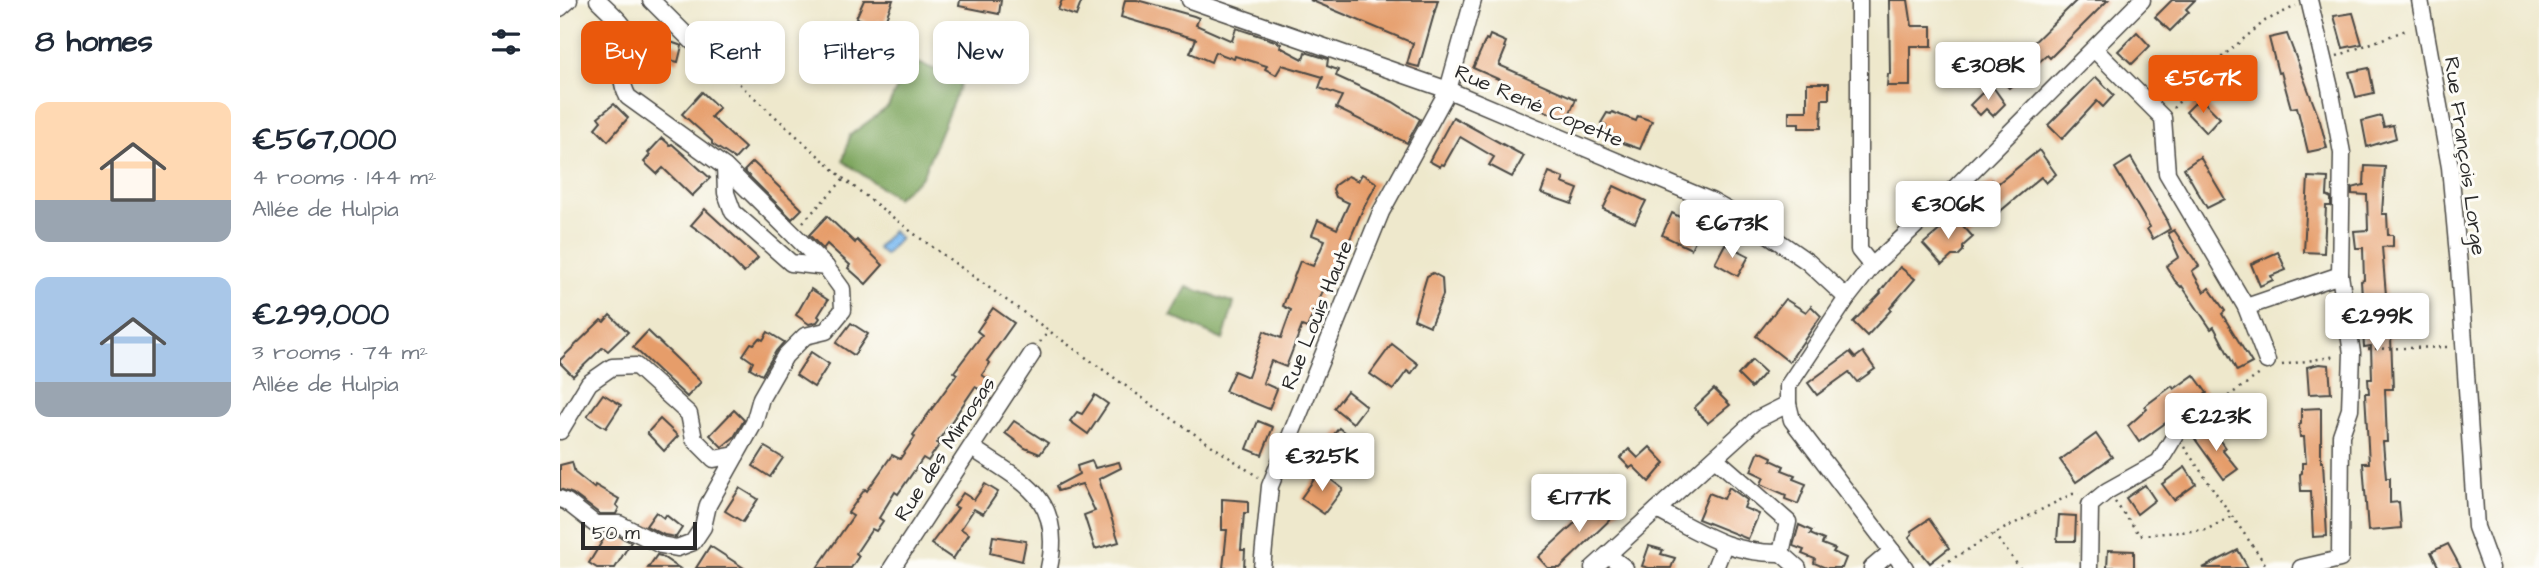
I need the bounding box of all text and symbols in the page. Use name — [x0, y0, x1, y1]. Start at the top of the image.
text: 8 homes — [35, 21, 153, 63]
chip: Buy — [581, 21, 671, 84]
chip: Rent — [685, 21, 785, 84]
chip: Filters — [799, 21, 919, 84]
chip: New — [933, 21, 1029, 84]
icon: filters — [487, 23, 525, 61]
pin: €308K — [1939, 42, 2037, 102]
text: €308K — [1951, 49, 2025, 81]
pin: €567K — [2154, 55, 2252, 115]
street label: Rue François Lorge — [2435, 55, 2493, 257]
street label: Rue René Copette — [1450, 57, 1628, 155]
text: €567K — [2164, 62, 2242, 94]
text: €567,000 — [252, 119, 396, 161]
icon: home — [91, 130, 175, 214]
text: 4 rooms · 144 m² — [252, 161, 437, 193]
pin: €306K — [1899, 182, 1997, 241]
text: €306K — [1912, 188, 1984, 220]
text: Allée de Hulpia — [252, 193, 399, 225]
pin: €673K — [1683, 201, 1781, 260]
text: €673K — [1696, 207, 1768, 239]
street label: Rue Louis Haute — [1274, 236, 1360, 394]
text: €299,000 — [252, 294, 389, 336]
pin: €299K — [2328, 294, 2426, 353]
text: €299K — [2341, 300, 2413, 332]
icon: home — [91, 305, 175, 389]
text: 3 rooms · 74 m² — [252, 336, 428, 368]
text: Allée de Hulpia — [252, 368, 399, 400]
street label: Rue des Mimosas — [887, 371, 1003, 527]
pin: €223K — [2167, 393, 2265, 453]
text: €223K — [2181, 400, 2251, 432]
pin: €325K — [1273, 434, 1371, 493]
text: €325K — [1285, 440, 1359, 472]
pin: €177K — [1530, 475, 1628, 534]
text: €177K — [1547, 481, 1611, 513]
scale bar — [581, 519, 696, 551]
text: 50 m — [592, 520, 640, 547]

